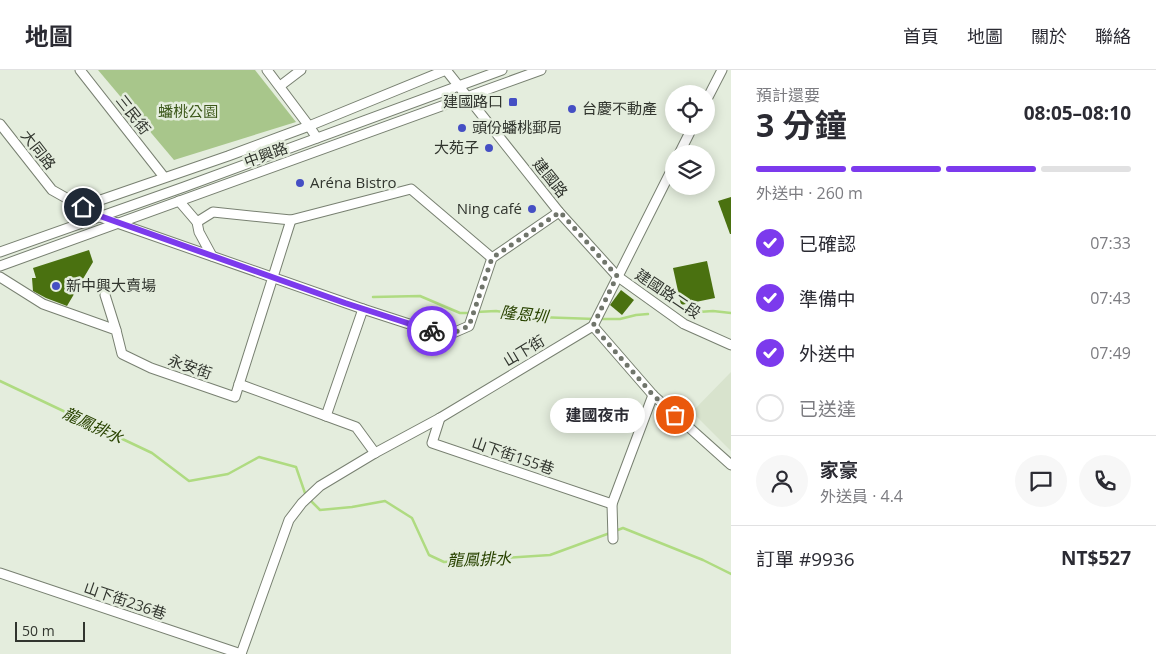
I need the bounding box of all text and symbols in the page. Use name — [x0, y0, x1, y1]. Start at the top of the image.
text: 地圖 — [25, 19, 73, 52]
text: 首頁 — [903, 24, 939, 48]
text: 地圖 — [967, 24, 1003, 48]
text: 關於 — [1031, 24, 1067, 48]
text: 聯絡 — [1095, 24, 1131, 48]
text: 預計還要 — [756, 84, 820, 106]
map controls — [665, 85, 715, 195]
button: locate — [665, 85, 715, 135]
street label: 三民街 — [112, 90, 156, 138]
place label: 建國路口 — [443, 91, 503, 111]
marker: 建國路口 — [507, 96, 519, 108]
place label: 台慶不動產 — [582, 98, 657, 118]
text: 08:05–08:10 — [1024, 100, 1131, 126]
park label: 蟠桃公園 — [158, 101, 218, 121]
marker: 台慶不動產 — [566, 103, 578, 115]
text: 3 分鐘 — [756, 103, 847, 146]
place label: 頭份蟠桃郵局 — [472, 117, 562, 137]
marker: 頭份蟠桃郵局 — [456, 122, 468, 134]
street label: 大同路 — [17, 125, 61, 173]
street label: 中興路 — [241, 137, 290, 171]
place label: 大苑子 — [434, 137, 479, 157]
marker: 大苑子 — [483, 142, 495, 154]
button: layers — [665, 145, 715, 195]
street label: 建國路 — [529, 154, 573, 201]
place label: Aréna Bistro — [310, 172, 397, 192]
marker: Aréna Bistro — [294, 177, 306, 189]
text: 外送中 · 260 m — [756, 182, 863, 204]
pin — [62, 186, 104, 228]
icon: home — [69, 193, 97, 221]
place label: Ning café — [457, 198, 522, 218]
marker: Ning café — [526, 203, 538, 215]
icon: check — [756, 229, 784, 257]
text: 已確認 — [799, 231, 856, 257]
text: 07:33 — [1090, 232, 1131, 254]
street label: 建國路二段 — [632, 264, 705, 322]
place label: 新中興大賣場 — [66, 275, 156, 295]
marker: 新中興大賣場 — [50, 280, 62, 292]
icon: check — [756, 284, 784, 312]
text: 準備中 — [799, 286, 856, 312]
text: 07:43 — [1090, 287, 1131, 309]
water label: 隆恩圳 — [499, 301, 551, 328]
courier — [407, 306, 457, 356]
icon: bike — [418, 317, 446, 345]
street label: 山下街 — [499, 330, 548, 370]
icon: check — [756, 339, 784, 367]
text: 外送中 — [799, 341, 856, 367]
text: 07:49 — [1090, 342, 1131, 364]
street label: 永安街 — [166, 349, 215, 383]
pin — [654, 394, 696, 436]
text: 已送達 — [799, 396, 856, 422]
callout: 建國夜市 — [550, 398, 645, 432]
icon: bag — [661, 401, 689, 429]
water label: 龍鳳排水 — [59, 402, 128, 449]
text: 建國夜市 — [565, 404, 630, 426]
street label: 山下街155巷 — [470, 432, 557, 478]
button: person — [756, 455, 808, 507]
button: chat — [1015, 455, 1067, 507]
button: phone — [1079, 455, 1131, 507]
text: 家豪 — [820, 457, 858, 483]
text: 外送員 · 4.4 — [820, 485, 903, 507]
text: NT$527 — [1061, 545, 1131, 571]
text: 訂單 #9936 — [756, 546, 855, 572]
water label: 龍鳳排水 — [447, 547, 512, 571]
street label: 山下街236巷 — [82, 577, 169, 623]
scale bar — [15, 619, 85, 642]
text: 50 m — [22, 621, 55, 640]

